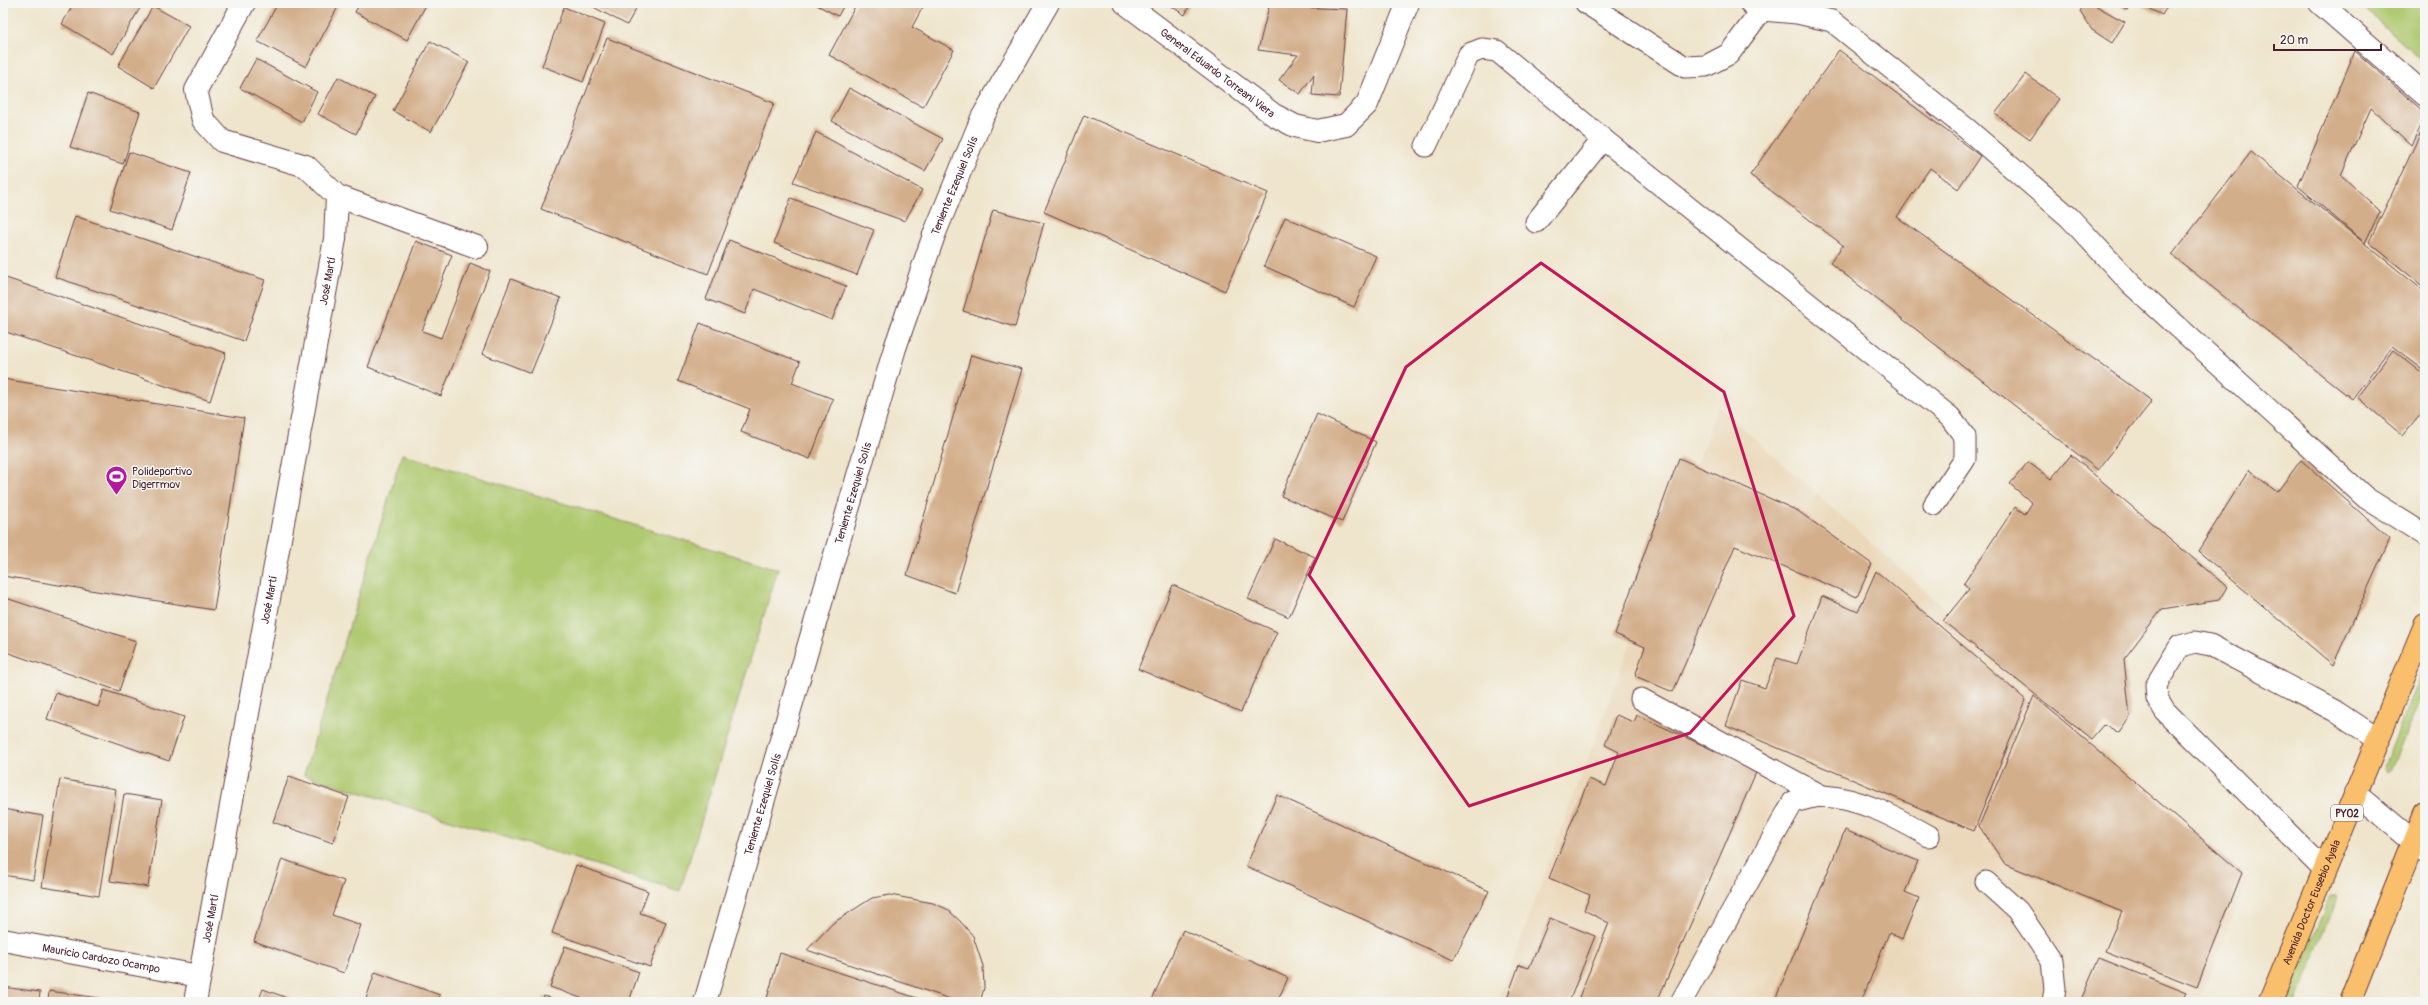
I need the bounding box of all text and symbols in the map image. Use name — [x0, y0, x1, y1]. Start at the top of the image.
street label: General Eduardo Torreani Viera — [1157, 26, 1277, 120]
scale bar — [2274, 26, 2381, 52]
text: 20 m — [2280, 33, 2309, 48]
street label: Teniente Ezequiel Solís — [929, 134, 981, 237]
street label: José Martí — [317, 256, 339, 306]
street label: Teniente Ezequiel Solís — [832, 441, 874, 546]
sports icon: Polideportivo Digerrmov — [104, 464, 130, 497]
place label: Polideportivo Digerrmov — [132, 465, 192, 491]
street label: José Martí — [259, 575, 280, 625]
street label: Teniente Ezequiel Solís — [742, 752, 784, 857]
road number: PY02 — [2331, 805, 2363, 821]
street label: Avenida Doctor Eusebio Ayala — [2280, 838, 2343, 967]
street label: José Martí — [200, 893, 222, 944]
street label: Mauricio Cardozo Ocampo — [41, 941, 161, 976]

